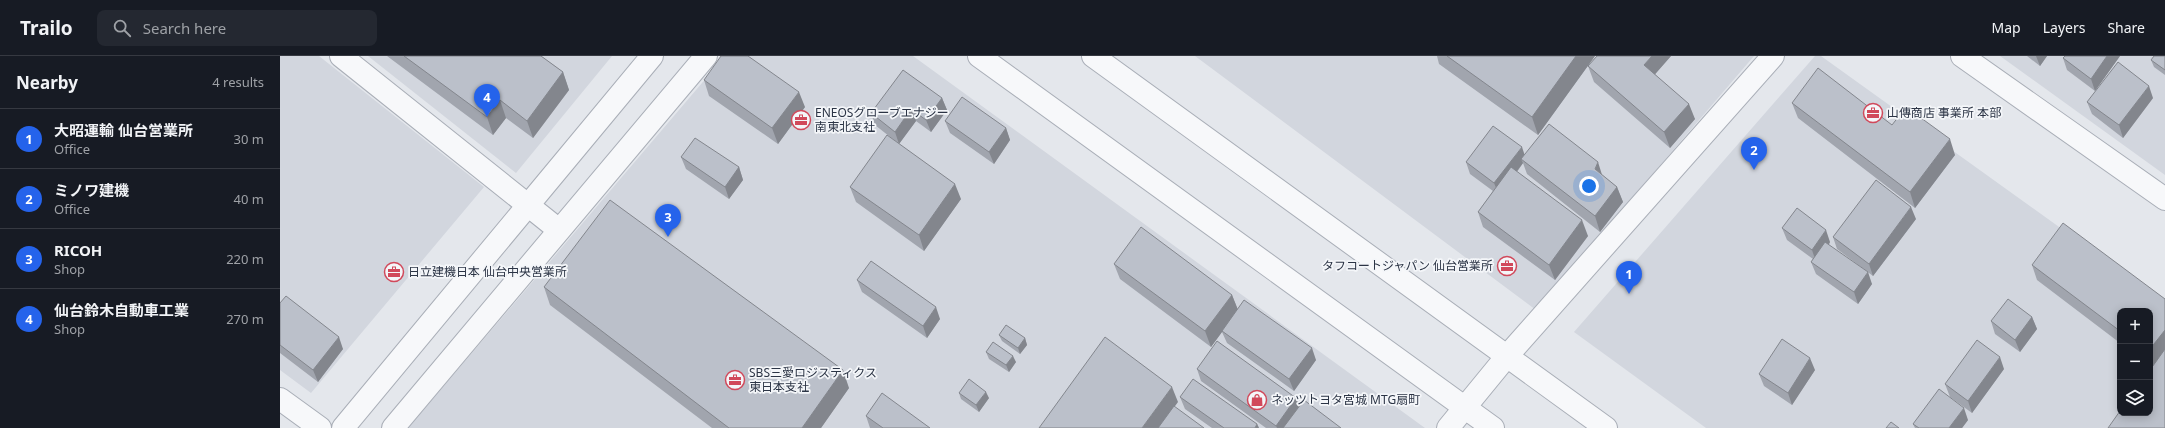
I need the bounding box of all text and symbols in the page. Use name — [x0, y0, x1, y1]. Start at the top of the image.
search box — [97, 10, 377, 46]
text: Trailo — [20, 15, 73, 41]
icon: search — [111, 17, 133, 39]
text: Search here — [143, 18, 226, 38]
text: Map — [1992, 18, 2021, 37]
text: Layers — [2043, 18, 2085, 37]
text: Share — [2107, 18, 2145, 37]
text: Nearby — [16, 71, 78, 94]
text: 4 results — [212, 73, 264, 91]
pin: 4 — [474, 84, 500, 117]
office icon: 山傳商店 事業所 本部 — [1862, 102, 1884, 124]
place label: ENEOSグローブエナジー 南東北支社 — [815, 104, 949, 135]
place label: 山傳商店 事業所 本部 — [1887, 104, 2001, 121]
office icon: ENEOSグローブエナジー 南東北支社 — [790, 109, 812, 131]
text: 大昭運輸 仙台営業所 — [54, 120, 193, 140]
text: 1 — [25, 130, 33, 148]
text: 30 m — [234, 130, 264, 148]
pin: 2 — [1741, 137, 1767, 170]
text: Office — [54, 140, 90, 158]
your location — [1579, 176, 1599, 196]
text: ミノワ建機 — [54, 180, 129, 200]
text: 2 — [25, 190, 33, 208]
text: 40 m — [234, 190, 264, 208]
text: Office — [54, 200, 90, 218]
pin: 3 — [655, 204, 681, 237]
text: RICOH — [54, 240, 102, 260]
text: 3 — [25, 250, 33, 268]
text: 220 m — [226, 250, 264, 268]
office icon: タフコートジャパン 仙台営業所 — [1496, 255, 1518, 277]
place label: タフコートジャパン 仙台営業所 — [1322, 257, 1493, 274]
text: Shop — [54, 260, 85, 278]
office icon: 日立建機日本 仙台中央営業所 — [383, 261, 405, 283]
pin: 1 — [1616, 261, 1642, 294]
place label: 日立建機日本 仙台中央営業所 — [408, 263, 567, 280]
text: 仙台鈴木自動車工業 — [54, 300, 189, 320]
map controls — [2117, 308, 2153, 416]
button: + — [2117, 308, 2153, 344]
text: 4 — [25, 310, 33, 328]
text: 270 m — [226, 310, 264, 328]
text: Shop — [54, 320, 85, 338]
button: − — [2117, 344, 2153, 380]
place label: SBS三愛ロジスティクス 東日本支社 — [749, 364, 877, 395]
office icon: SBS三愛ロジスティクス 東日本支社 — [724, 369, 746, 391]
button: layers — [2117, 380, 2153, 416]
shop icon: ネッツトヨタ宮城 MTG扇町 — [1246, 389, 1268, 411]
place label: ネッツトヨタ宮城 MTG扇町 — [1271, 391, 1420, 408]

